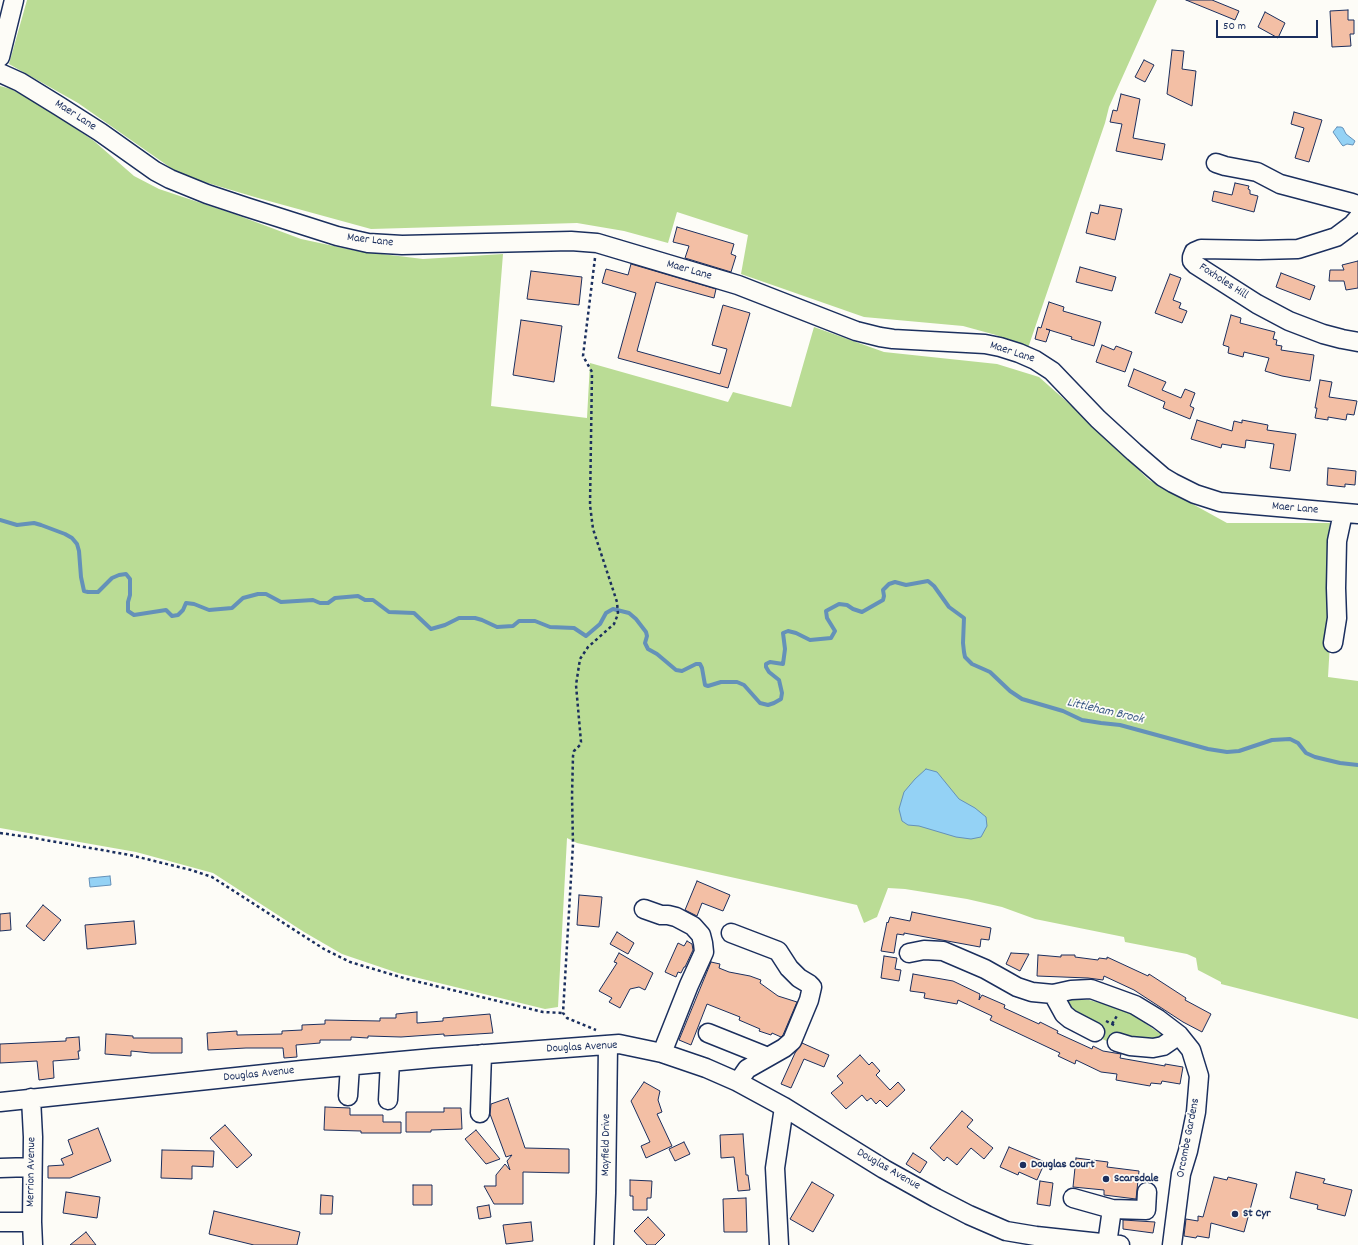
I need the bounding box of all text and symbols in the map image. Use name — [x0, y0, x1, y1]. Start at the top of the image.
scale bar — [1218, 12, 1320, 38]
text: 50 m — [1223, 18, 1246, 35]
street label: Maer Lane — [52, 97, 98, 135]
street label: Maer Lane — [346, 231, 394, 251]
street label: Maer Lane — [665, 258, 713, 284]
street label: Foxholes Hill — [1196, 261, 1250, 303]
street label: Maer Lane — [988, 339, 1036, 367]
street label: Maer Lane — [1271, 500, 1319, 518]
water label: Littleham Brook — [1065, 696, 1145, 728]
street label: Douglas Avenue — [546, 1039, 618, 1057]
street label: Douglas Avenue — [223, 1064, 295, 1086]
street label: Orcombe Gardens — [1174, 1097, 1204, 1179]
street label: Mayfield Drive — [599, 1114, 615, 1176]
street label: Merrion Avenue — [24, 1137, 40, 1207]
street label: Douglas Avenue — [854, 1146, 922, 1194]
place label: Douglas Court — [1031, 1158, 1095, 1172]
marker: Douglas Court — [1018, 1160, 1028, 1170]
place label: Scarsdale — [1114, 1172, 1159, 1186]
marker: Scarsdale — [1101, 1174, 1111, 1184]
place label: St Cyr — [1243, 1207, 1271, 1221]
marker: St Cyr — [1230, 1209, 1240, 1219]

